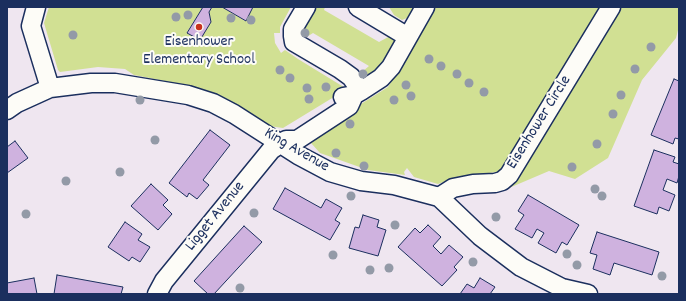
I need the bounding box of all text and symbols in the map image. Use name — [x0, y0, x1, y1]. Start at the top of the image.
marker: Eisenhower Elementary School — [194, 22, 204, 32]
place label: Eisenhower Elementary School — [143, 33, 255, 71]
street label: Eisenhower Circle — [504, 73, 576, 173]
street label: King Avenue — [260, 125, 332, 177]
street label: Ligget Avenue — [182, 178, 250, 256]

